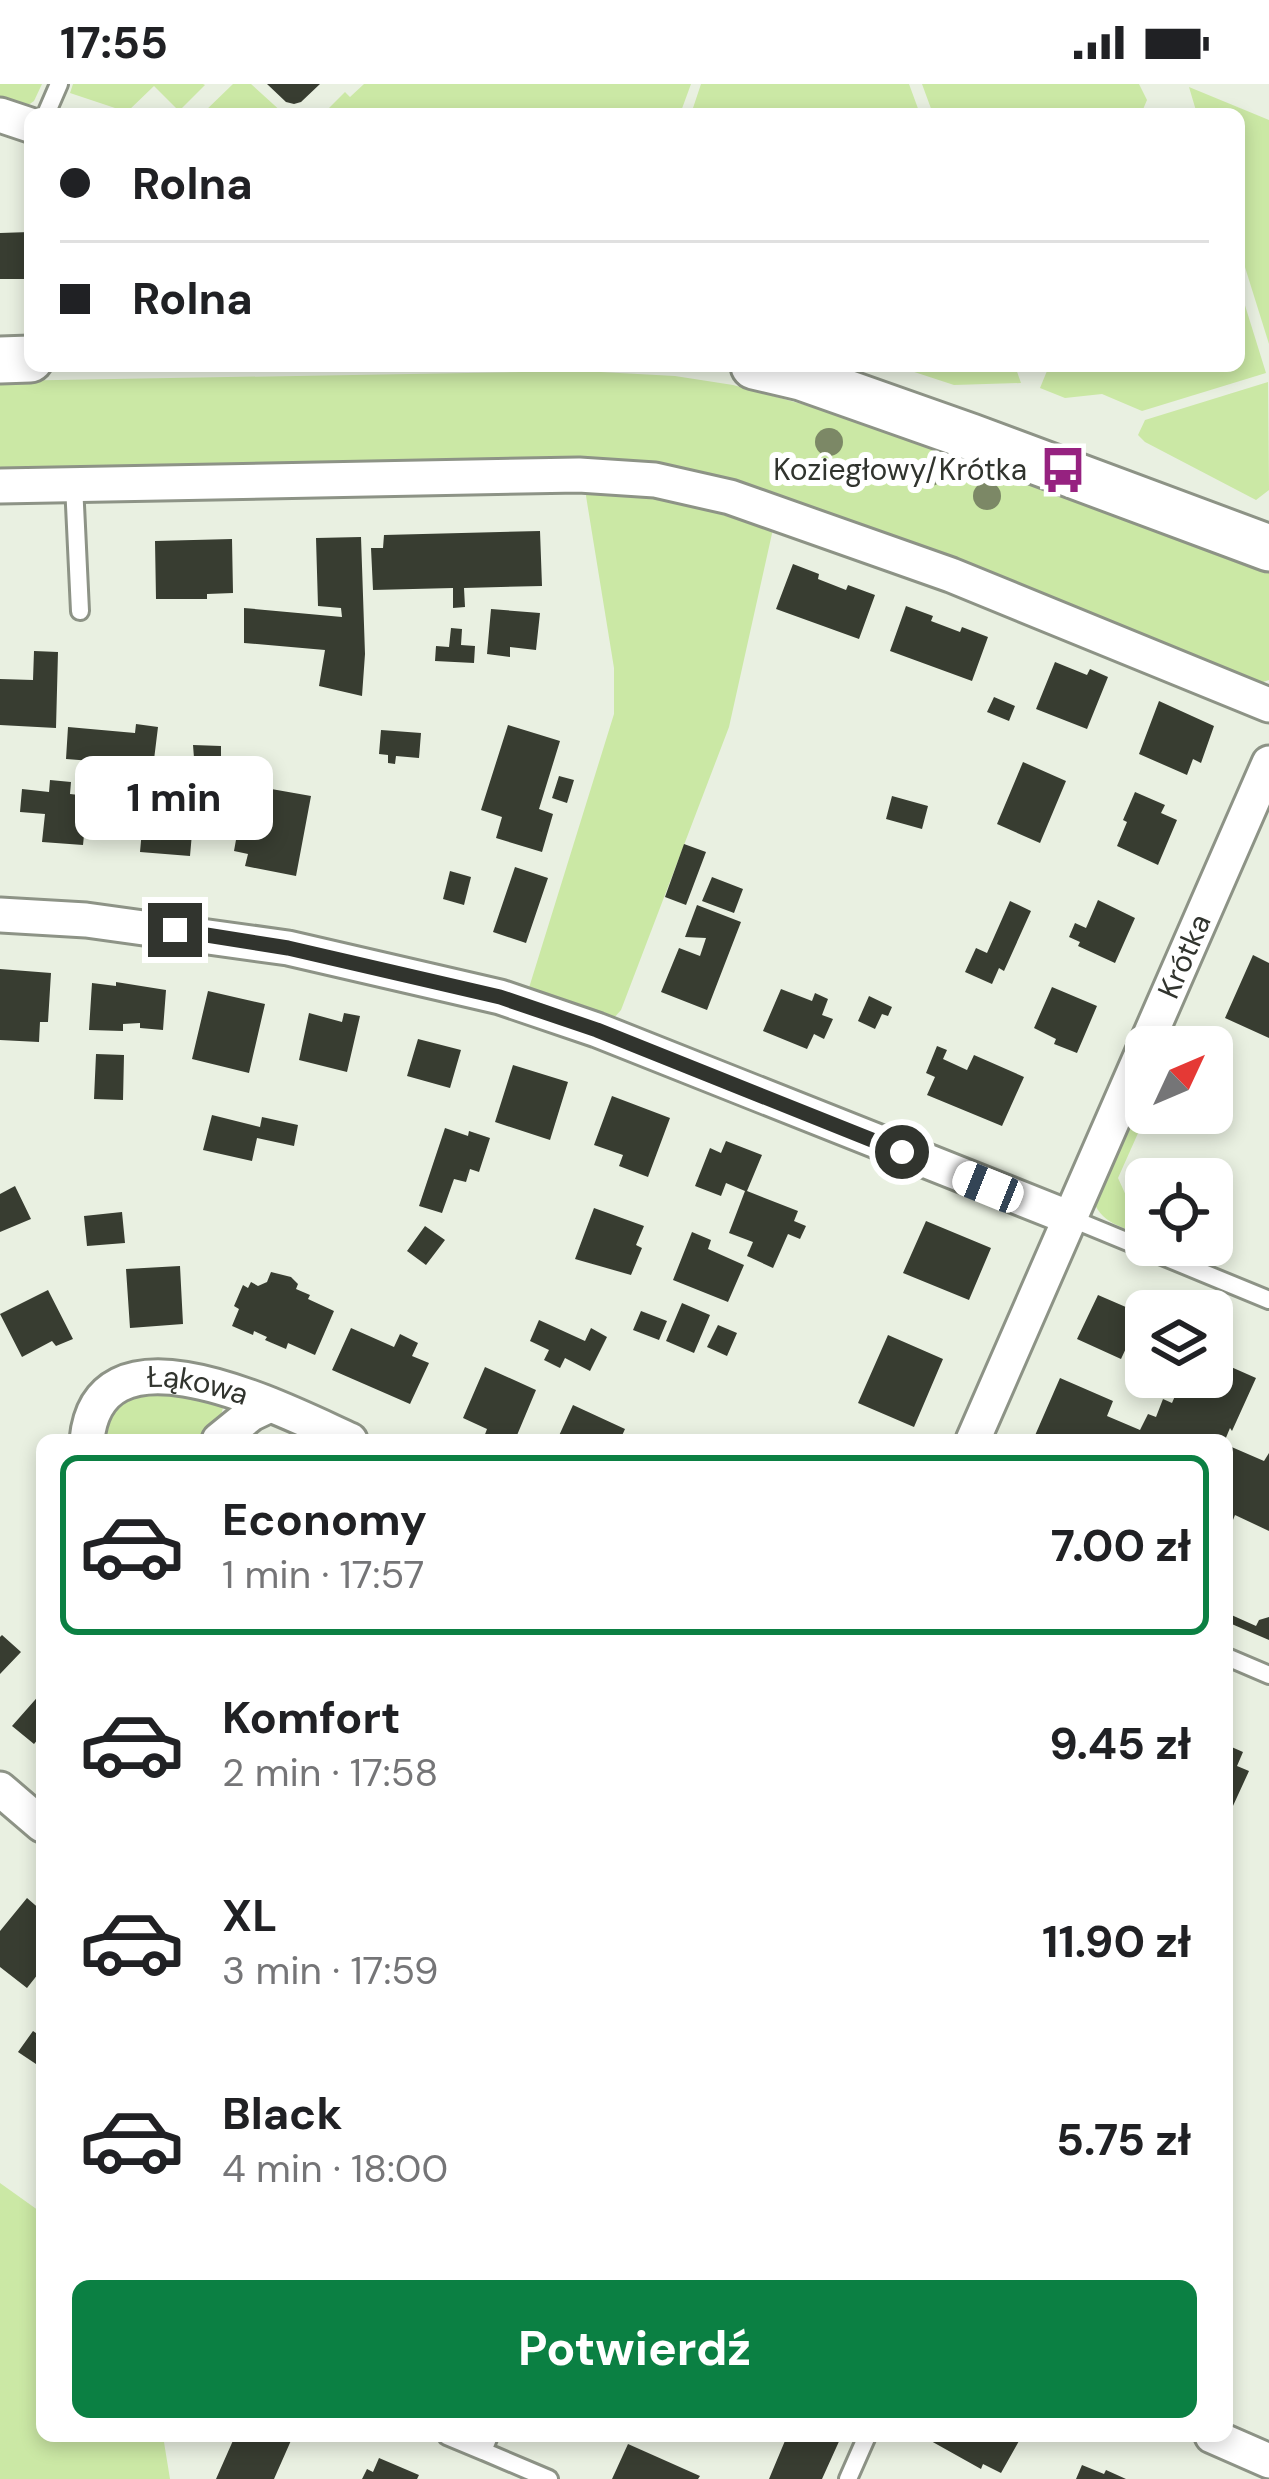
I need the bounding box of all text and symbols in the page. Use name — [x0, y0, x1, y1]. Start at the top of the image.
text: 17:55 — [60, 13, 168, 72]
text: Rolna — [132, 154, 253, 213]
text: Rolna — [132, 269, 253, 328]
bus stop icon: Koziegłowy/Krótka — [1038, 445, 1088, 495]
place label: Koziegłowy/Krótka — [773, 450, 1027, 489]
callout: 1 min — [76, 756, 274, 840]
text: 1 min — [127, 772, 221, 823]
route end — [148, 903, 202, 957]
street label: Krótka — [1148, 908, 1220, 1004]
north arrow — [1125, 1026, 1233, 1134]
map controls — [1125, 1026, 1233, 1398]
route start — [875, 1125, 929, 1179]
car — [948, 1157, 1028, 1217]
button: locate — [1125, 1158, 1233, 1266]
button: layers — [1125, 1290, 1233, 1398]
street label: Łąkowa — [146, 1357, 254, 1414]
text: Economy — [222, 1490, 427, 1549]
icon: car — [78, 1491, 186, 1599]
text: 7.00 zł — [1051, 1516, 1191, 1575]
text: 1 min · 17:57 — [222, 1549, 424, 1600]
text: Komfort — [222, 1688, 400, 1747]
icon: car — [78, 1689, 186, 1797]
text: 9.45 zł — [1049, 1714, 1191, 1773]
text: 2 min · 17:58 — [222, 1747, 438, 1798]
text: XL — [222, 1886, 277, 1945]
icon: car — [78, 1887, 186, 1995]
text: 11.90 zł — [1042, 1912, 1191, 1971]
text: 3 min · 17:59 — [222, 1945, 438, 1996]
text: Black — [222, 2084, 342, 2143]
icon: car — [78, 2085, 186, 2193]
text: 5.75 zł — [1056, 2110, 1191, 2169]
text: 4 min · 18:00 — [222, 2143, 448, 2194]
button: Potwierdź — [72, 2280, 1197, 2418]

